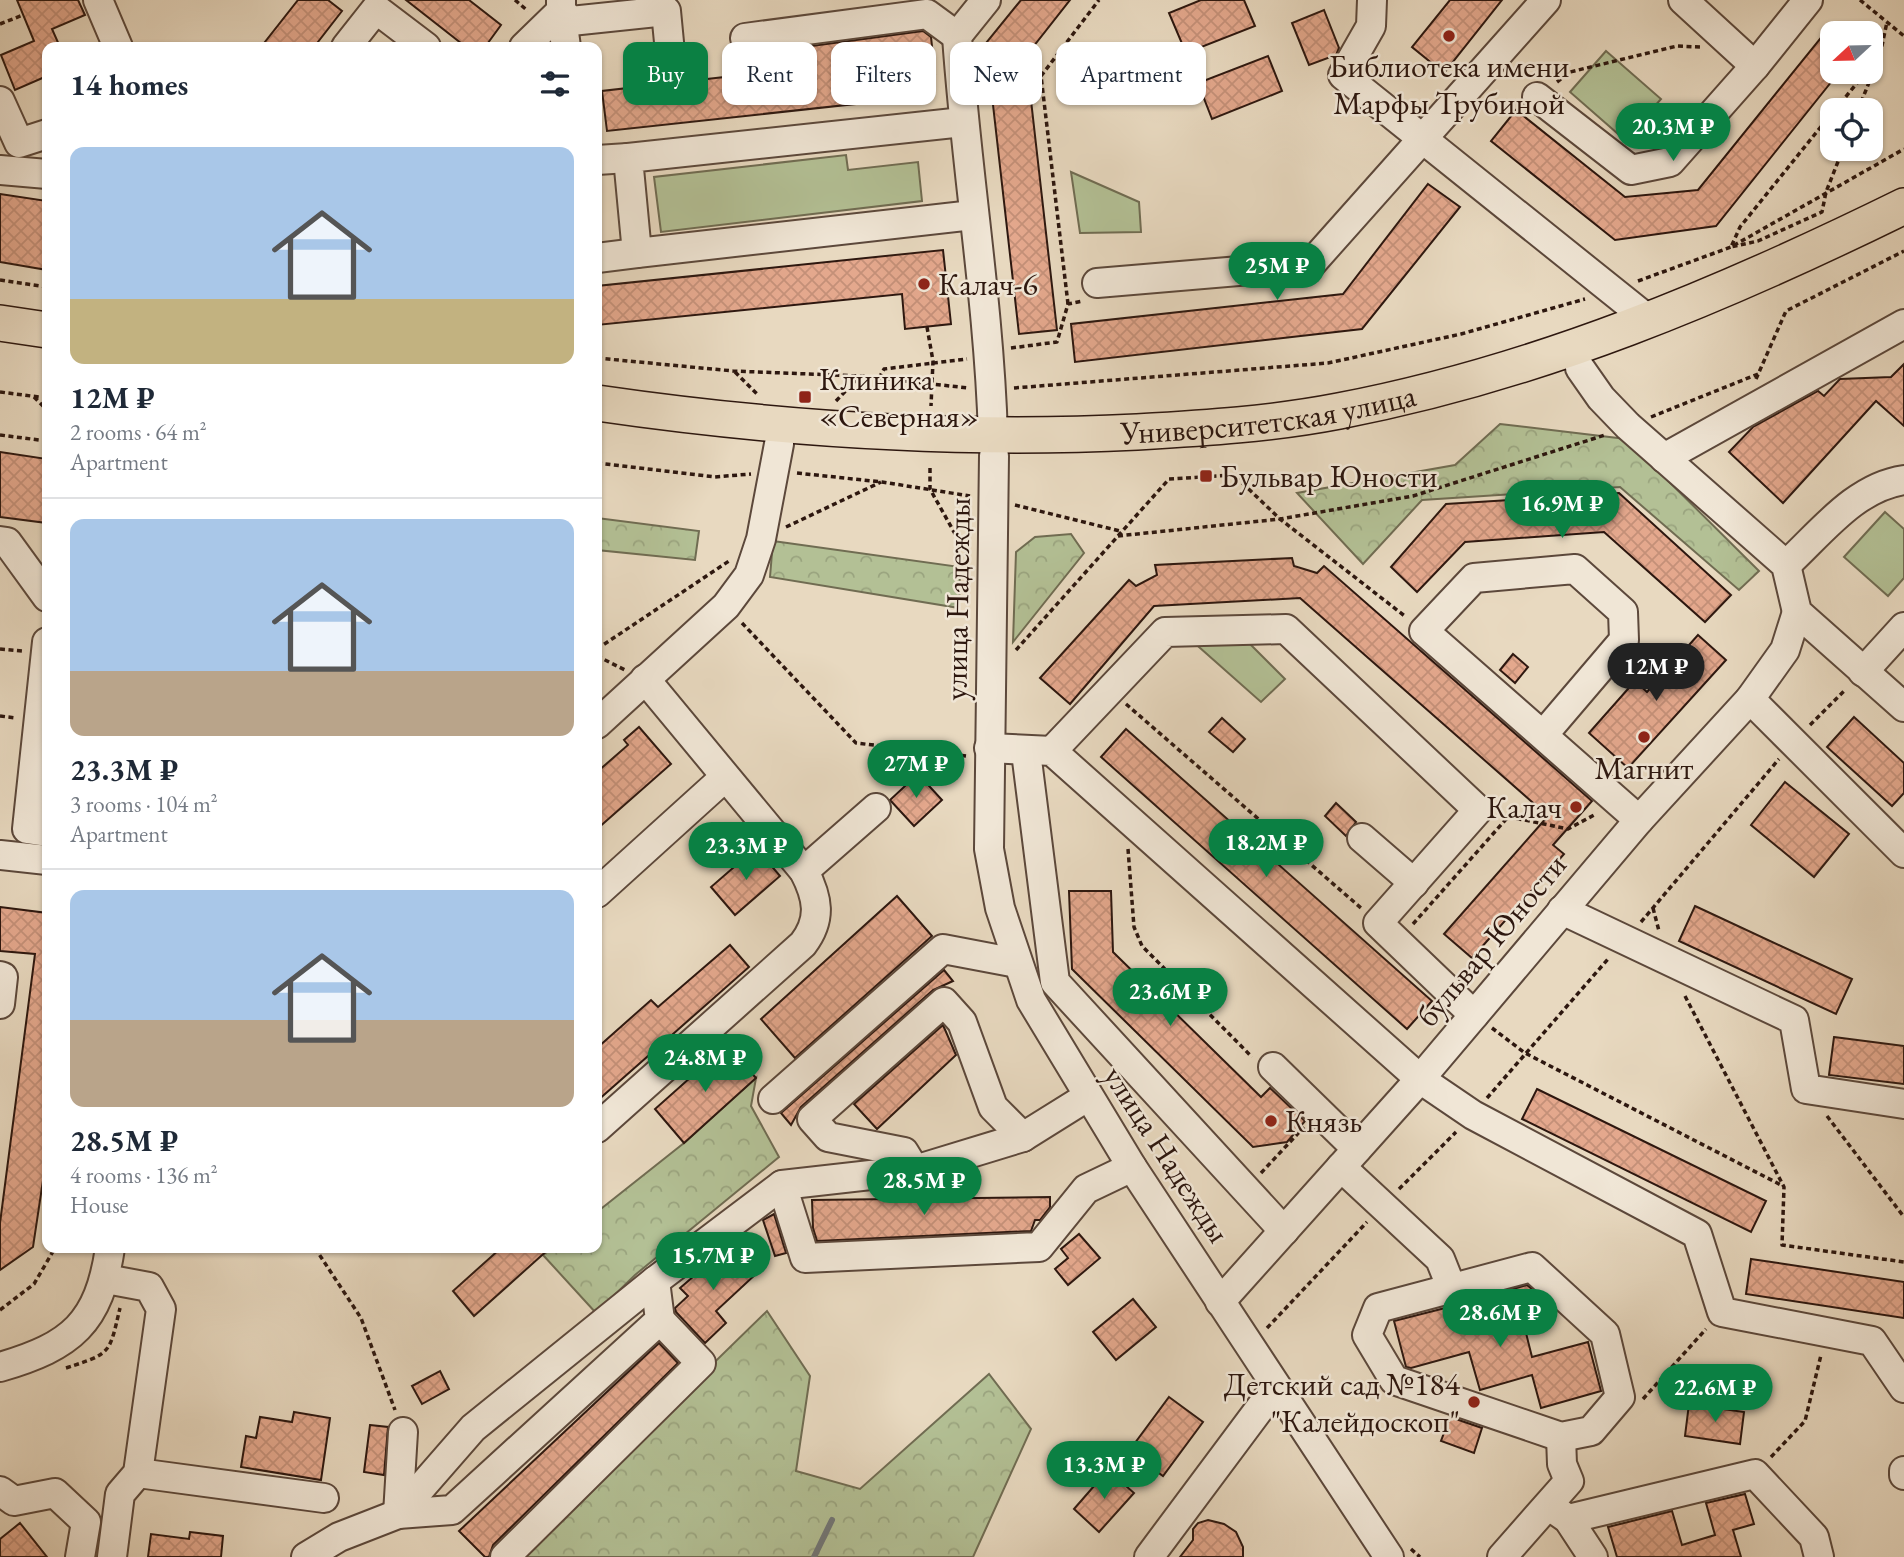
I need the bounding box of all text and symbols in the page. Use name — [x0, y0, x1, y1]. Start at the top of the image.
north arrow — [1820, 21, 1883, 84]
map controls — [1820, 21, 1883, 161]
marker: Библиотека имени Марфы Трубиной — [1441, 28, 1457, 44]
chip: Buy — [623, 42, 708, 105]
chip: Rent — [722, 42, 817, 105]
chip: Filters — [831, 42, 936, 105]
chip: New — [950, 42, 1042, 105]
chip: Apartment — [1056, 42, 1206, 105]
place label: Библиотека имени Марфы Трубиной — [1329, 45, 1569, 124]
text: 14 homes — [70, 65, 188, 104]
icon: filters — [536, 65, 574, 103]
button: locate — [1820, 98, 1883, 161]
pin: 20.3M ₽ — [1608, 104, 1738, 163]
text: 20.3M ₽ — [1632, 111, 1714, 141]
icon: home — [259, 192, 385, 318]
pin: 25M ₽ — [1228, 243, 1326, 302]
text: 25M ₽ — [1244, 250, 1310, 280]
place label: Калач-6 — [938, 263, 1038, 305]
marker: Калач-6 — [916, 276, 932, 292]
place label: Клиника «Северная» — [819, 358, 979, 437]
street label: Университетская улица — [1119, 374, 1420, 454]
text: 12M ₽ — [70, 378, 155, 417]
marker: Клиника «Северная» — [797, 389, 813, 405]
text: 2 rooms · 64 m² — [70, 417, 207, 447]
text: Apartment — [70, 447, 168, 477]
place label: Бульвар Юности — [1220, 455, 1438, 497]
marker: Бульвар Юности — [1198, 468, 1214, 484]
pin: 16.9M ₽ — [1497, 480, 1627, 540]
text: 16.9M ₽ — [1521, 488, 1603, 518]
street label: улица Надежды — [934, 497, 980, 701]
icon: home — [259, 564, 385, 690]
pin: 12M ₽ — [1607, 644, 1705, 703]
text: 12M ₽ — [1623, 651, 1689, 681]
marker: Магнит — [1636, 729, 1652, 745]
pin: 27M ₽ — [867, 740, 965, 800]
place label: Магнит — [1595, 747, 1693, 789]
text: 27M ₽ — [883, 748, 949, 778]
text: 23.3M ₽ — [70, 750, 178, 789]
place label: Калач — [1486, 786, 1562, 828]
text: 3 rooms · 104 m² — [70, 789, 218, 819]
marker: Калач — [1568, 799, 1584, 815]
text: Apartment — [70, 819, 168, 849]
pin: 18.2M ₽ — [1201, 820, 1331, 879]
pin: 23.3M ₽ — [681, 822, 811, 882]
text: 18.2M ₽ — [1225, 827, 1307, 857]
text: 23.3M ₽ — [705, 830, 787, 860]
street label: бульвар Юности — [1406, 845, 1576, 1035]
icon: home — [259, 935, 385, 1061]
pin: 23.6M ₽ — [1105, 968, 1235, 1028]
text: 23.6M ₽ — [1129, 976, 1211, 1006]
pin: 24.8M ₽ — [640, 1034, 770, 1094]
text: 24.8M ₽ — [664, 1042, 746, 1072]
street label: улица Надежды — [1094, 1057, 1240, 1251]
place label: Князь — [1285, 1100, 1362, 1142]
marker: Князь — [1263, 1113, 1279, 1129]
text: 28.5M ₽ — [70, 1121, 178, 1160]
pin: 28.5M ₽ — [859, 1158, 989, 1217]
text: 4 rooms · 136 m² — [70, 1160, 218, 1190]
text: 28.5M ₽ — [883, 1165, 965, 1195]
text: House — [70, 1190, 129, 1220]
pin: 15.7M ₽ — [648, 1232, 778, 1292]
text: 15.7M ₽ — [672, 1240, 754, 1270]
pin: 28.6M ₽ — [1435, 1290, 1565, 1349]
text: 28.6M ₽ — [1459, 1297, 1541, 1327]
place label: Детский сад №184 "Калейдоскоп" — [1224, 1363, 1461, 1442]
pin: 22.6M ₽ — [1650, 1364, 1780, 1424]
text: 22.6M ₽ — [1674, 1372, 1756, 1402]
marker: Детский сад №184 "Калейдоскоп" — [1466, 1394, 1482, 1410]
pin: 13.3M ₽ — [1039, 1442, 1169, 1501]
text: 13.3M ₽ — [1063, 1449, 1145, 1479]

